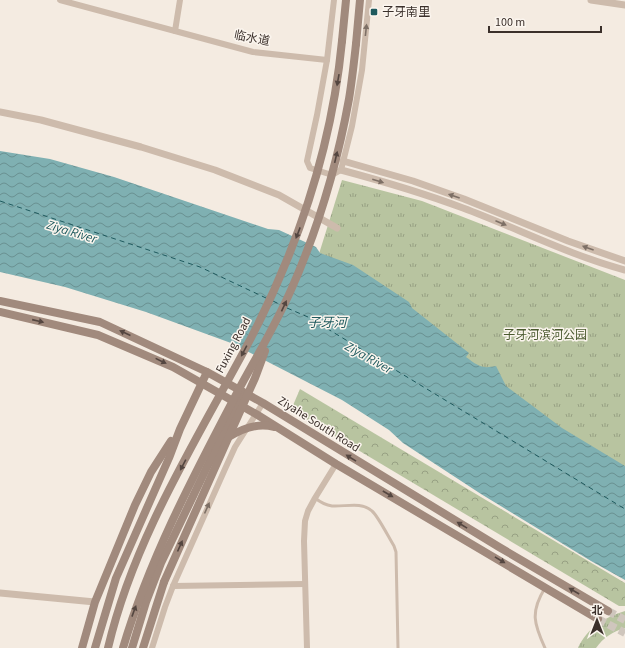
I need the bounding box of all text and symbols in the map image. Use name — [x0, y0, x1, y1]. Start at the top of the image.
place label: 子牙南里 — [382, 4, 430, 21]
marker: 子牙南里 — [369, 7, 379, 17]
scale bar — [489, 8, 601, 34]
text: 100 m — [495, 14, 525, 31]
one-way arrow — [362, 24, 369, 36]
street label: 临水道 — [233, 27, 271, 50]
one-way arrow — [335, 74, 341, 86]
one-way arrow — [333, 151, 339, 163]
one-way arrow — [373, 178, 385, 184]
one-way arrow — [448, 192, 460, 198]
water label: Ziya River — [43, 215, 100, 248]
one-way arrow — [496, 221, 508, 227]
one-way arrow — [294, 227, 300, 239]
one-way arrow — [582, 245, 594, 251]
one-way arrow — [281, 300, 287, 312]
street label: Fuxing Road — [212, 314, 255, 376]
water label: 子牙河 — [307, 314, 349, 332]
one-way arrow — [32, 318, 44, 324]
park label: 子牙河滨河公园 — [503, 327, 587, 344]
one-way arrow — [119, 330, 131, 336]
water label: Ziya River — [341, 337, 396, 379]
one-way arrow — [241, 345, 247, 357]
one-way arrow — [155, 358, 167, 364]
street label: Ziyahe South Road — [274, 392, 363, 457]
one-way arrow — [345, 454, 357, 461]
one-way arrow — [179, 460, 186, 471]
one-way arrow — [382, 490, 394, 497]
one-way arrow — [204, 502, 210, 513]
one-way arrow — [456, 521, 468, 528]
one-way arrow — [177, 540, 183, 552]
one-way arrow — [494, 556, 506, 563]
one-way arrow — [568, 588, 580, 595]
north arrow — [577, 600, 617, 640]
text: 北 — [592, 603, 603, 618]
one-way arrow — [132, 604, 138, 616]

